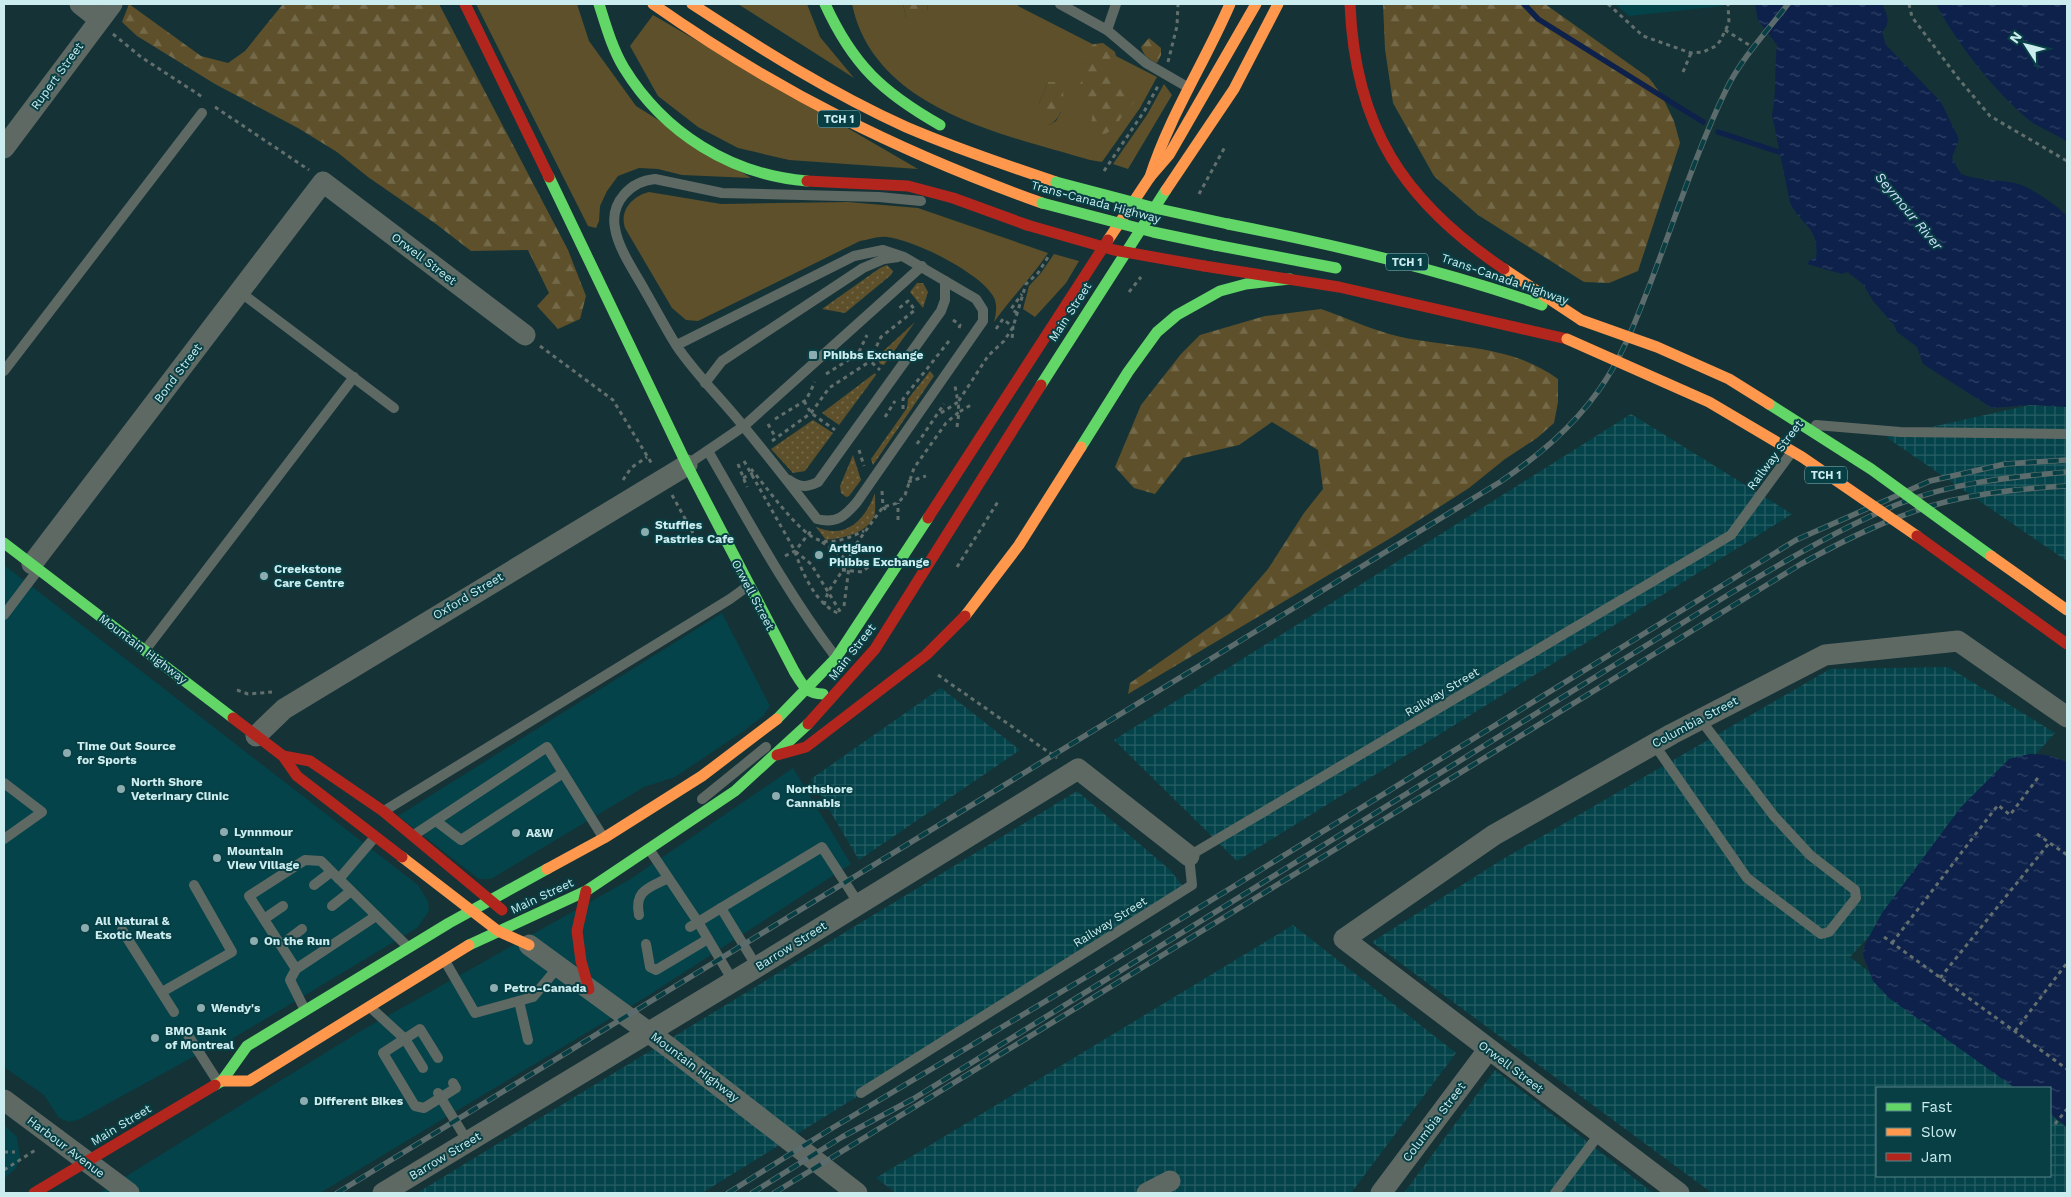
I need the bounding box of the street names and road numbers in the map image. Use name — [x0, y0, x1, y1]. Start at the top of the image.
street label: Rupert Street — [28, 40, 86, 112]
road number: TCH 1 — [818, 110, 860, 128]
street label: Trans-Canada Highway — [1030, 178, 1163, 226]
street label: Orwell Street — [389, 230, 459, 288]
street label: Trans-Canada Highway — [1440, 251, 1571, 308]
road number: TCH 1 — [1386, 253, 1428, 270]
street label: Main Street — [1046, 280, 1094, 344]
street label: Bond Street — [151, 341, 205, 405]
street label: Railway Street — [1744, 417, 1806, 493]
road number: TCH 1 — [1805, 466, 1847, 484]
street label: Orwell Street — [729, 557, 777, 633]
street label: Oxford Street — [430, 570, 506, 622]
street label: Mountain Highway — [96, 611, 191, 687]
street label: Main Street — [826, 621, 878, 683]
street label: Railway Street — [1402, 664, 1482, 720]
street label: Columbia Street — [1650, 693, 1740, 751]
street label: Main Street — [508, 875, 576, 917]
street label: Railway Street — [1071, 894, 1149, 950]
street label: Barrow Street — [753, 919, 829, 973]
street label: Mountain Highway — [648, 1029, 743, 1105]
street label: Orwell Street — [1476, 1038, 1546, 1096]
street label: Columbia Street — [1400, 1080, 1468, 1164]
street label: Main Street — [88, 1102, 154, 1148]
street label: Harbour Avenue — [25, 1113, 107, 1181]
street label: Barrow Street — [407, 1129, 483, 1183]

